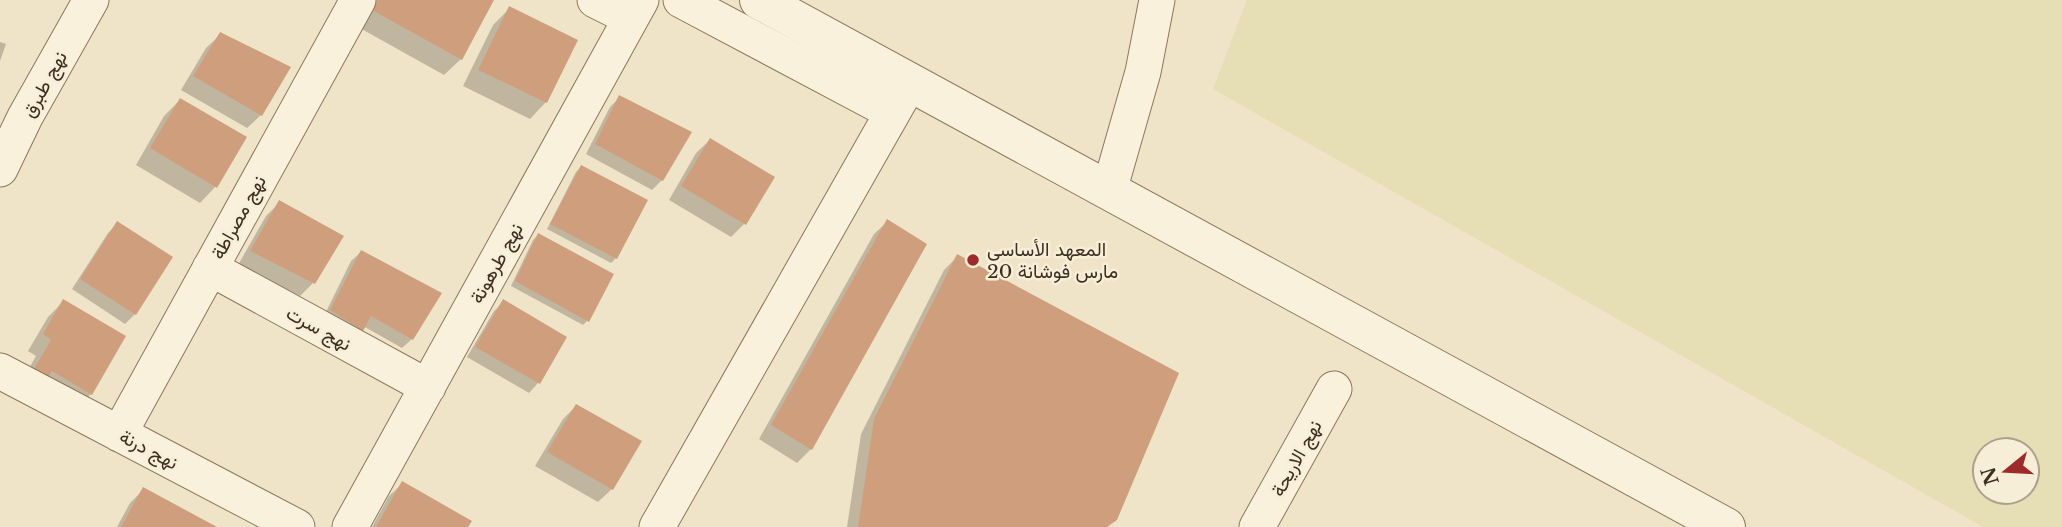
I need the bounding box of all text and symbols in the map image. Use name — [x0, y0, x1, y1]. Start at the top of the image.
street label: نهج طبرق — [17, 47, 74, 122]
street label: نهج مصراطة — [206, 171, 273, 264]
street label: نهج طرهونة — [465, 219, 530, 309]
place label: المعهد الأساسي 20 مارس فوشانة — [987, 238, 1118, 283]
marker: المعهد الأساسي 20 مارس فوشانة — [965, 252, 981, 268]
street label: نهج سرت — [281, 301, 355, 357]
street label: نهج الاريحة — [1266, 416, 1329, 501]
street label: نهج درنة — [115, 425, 182, 476]
north arrow — [1971, 436, 2041, 506]
text: N — [1977, 464, 2004, 488]

